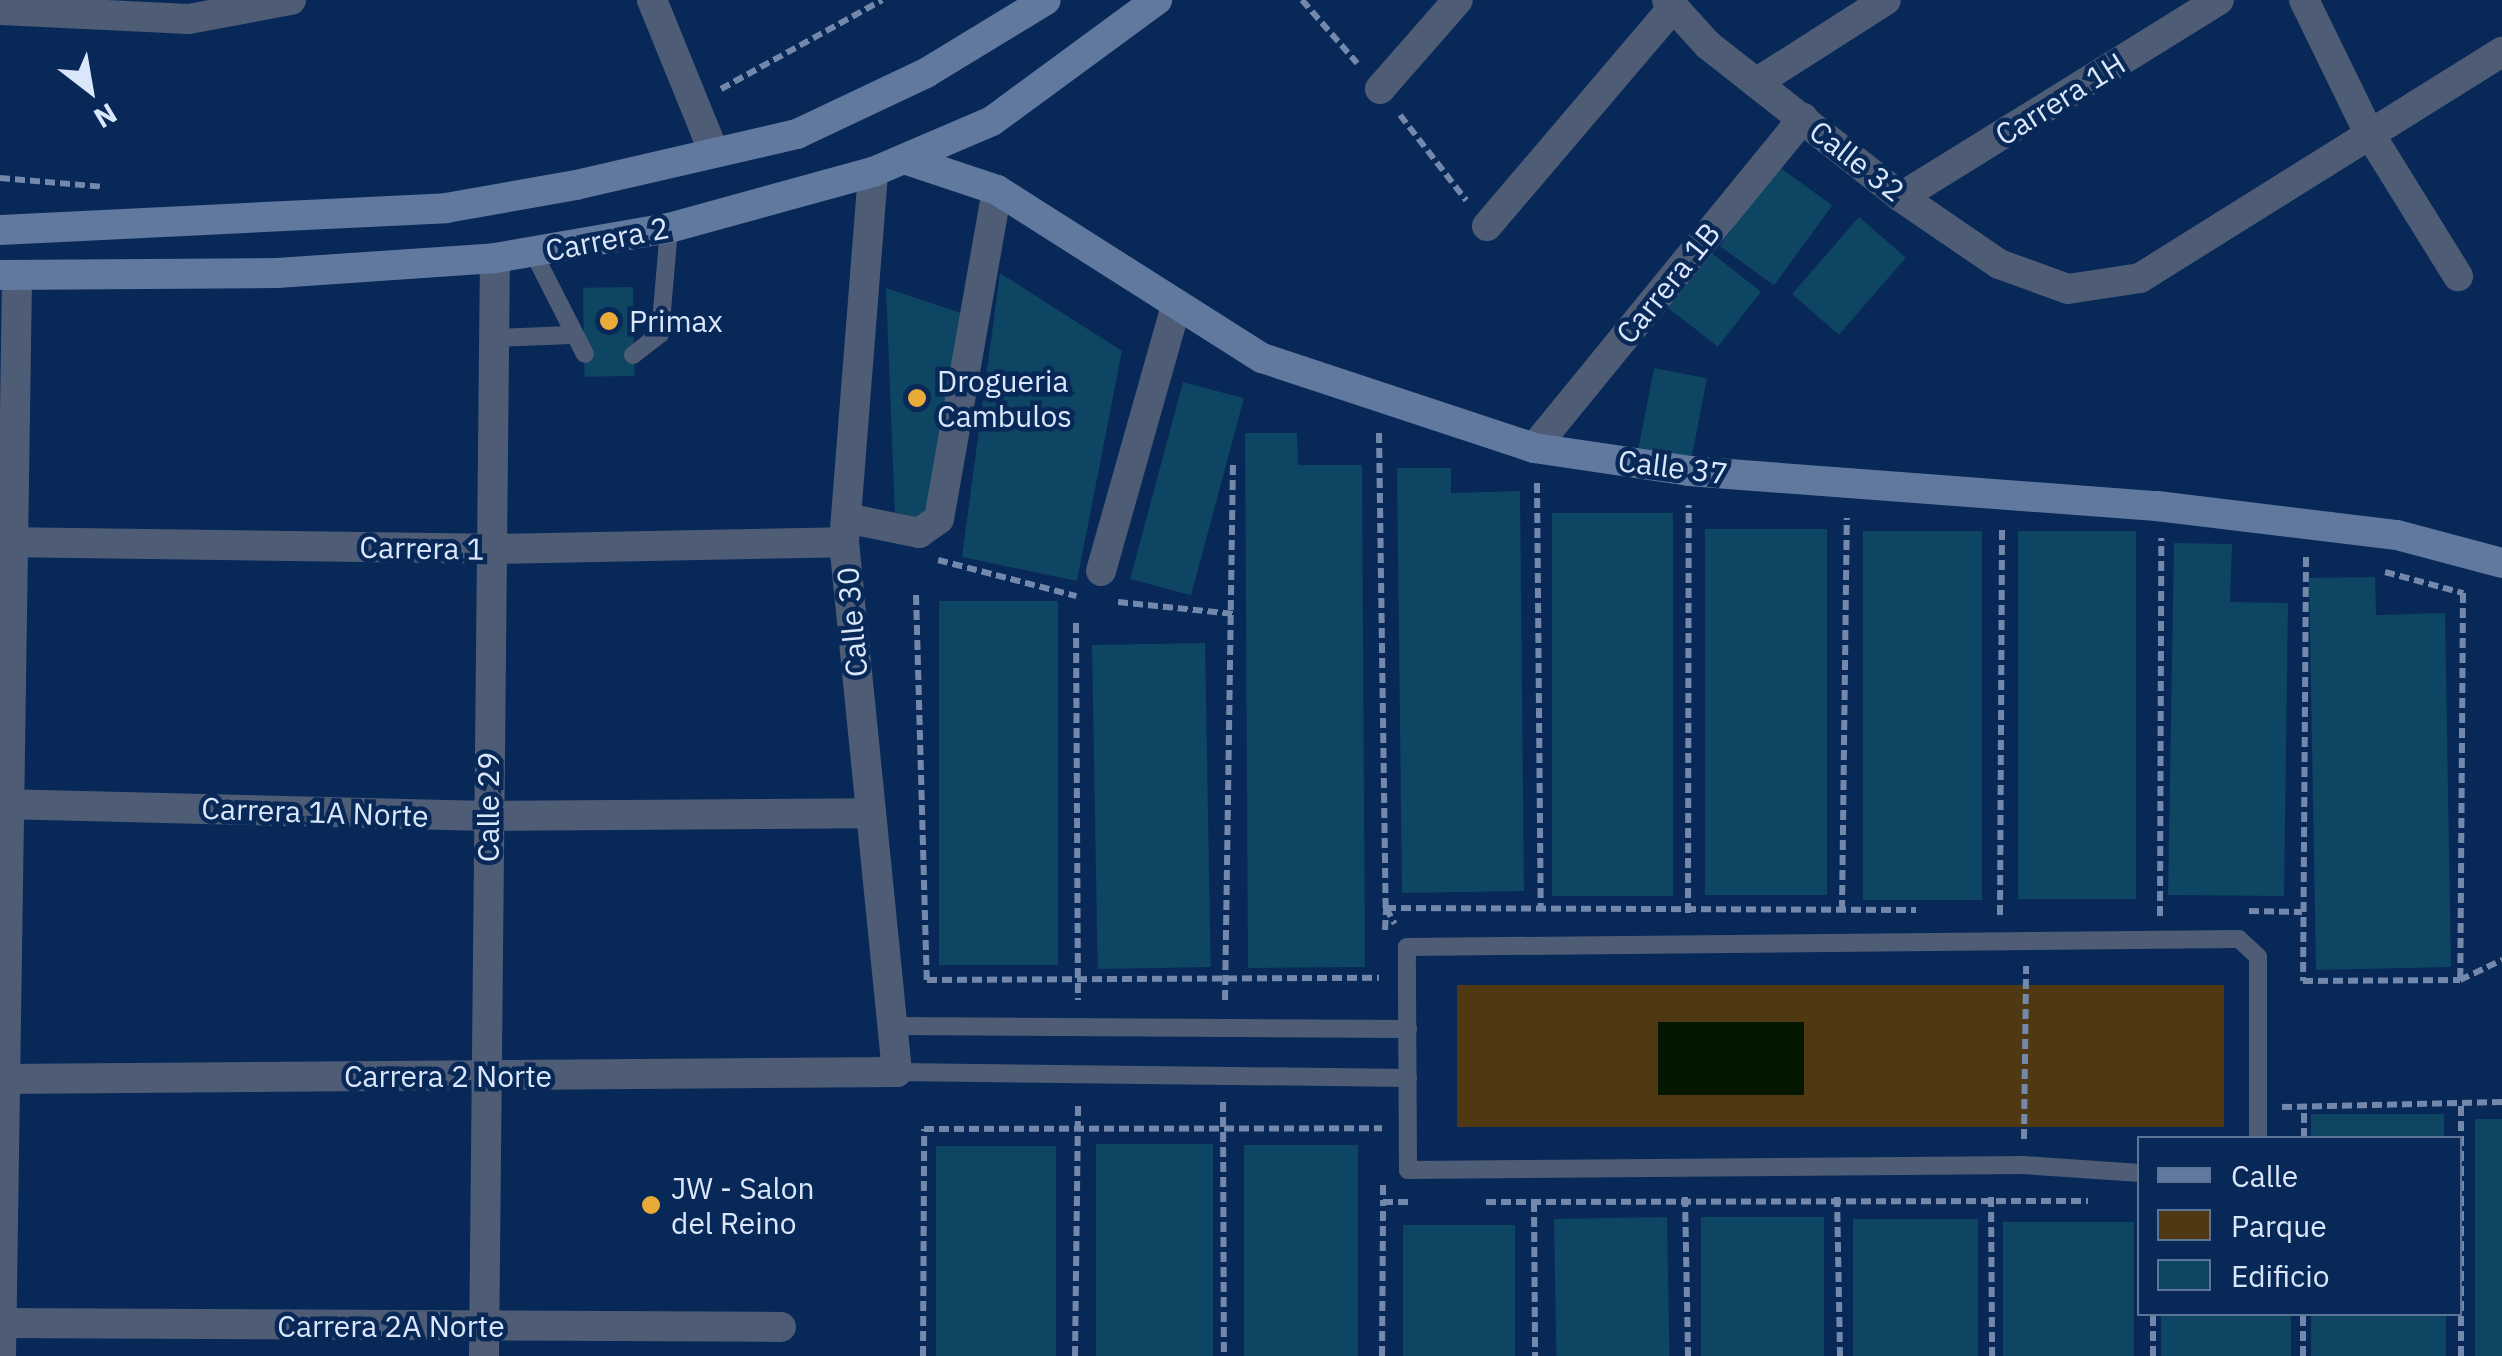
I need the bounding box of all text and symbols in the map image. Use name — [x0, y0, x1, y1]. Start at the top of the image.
north arrow — [40, 40, 140, 140]
street label: Carrera 1H — [1988, 45, 2132, 153]
text: N — [87, 95, 124, 137]
street label: Calle 32 — [1802, 113, 1912, 209]
street label: Carrera 2 — [542, 209, 672, 269]
street label: Carrera 1B — [1609, 215, 1727, 351]
place label: Primax — [629, 303, 723, 339]
marker: Primax — [598, 310, 620, 332]
place label: Drogueria Cambulos — [937, 363, 1072, 434]
marker: Drogueria Cambulos — [906, 387, 928, 409]
street label: Calle 37 — [1616, 442, 1730, 492]
street label: Carrera 1 — [359, 529, 485, 567]
street label: Calle 30 — [829, 565, 875, 679]
street label: Calle 29 — [470, 752, 506, 862]
street label: Carrera 1A Norte — [201, 790, 429, 834]
street label: Carrera 2 Norte — [344, 1058, 552, 1094]
legend — [2137, 1136, 2462, 1316]
text: Calle — [2231, 1156, 2298, 1195]
place label: JW - Salon del Reino — [671, 1170, 815, 1240]
marker: JW - Salon del Reino — [640, 1194, 662, 1216]
text: Parque — [2231, 1206, 2327, 1245]
text: Edificio — [2231, 1256, 2330, 1295]
street label: Carrera 2A Norte — [277, 1308, 505, 1344]

